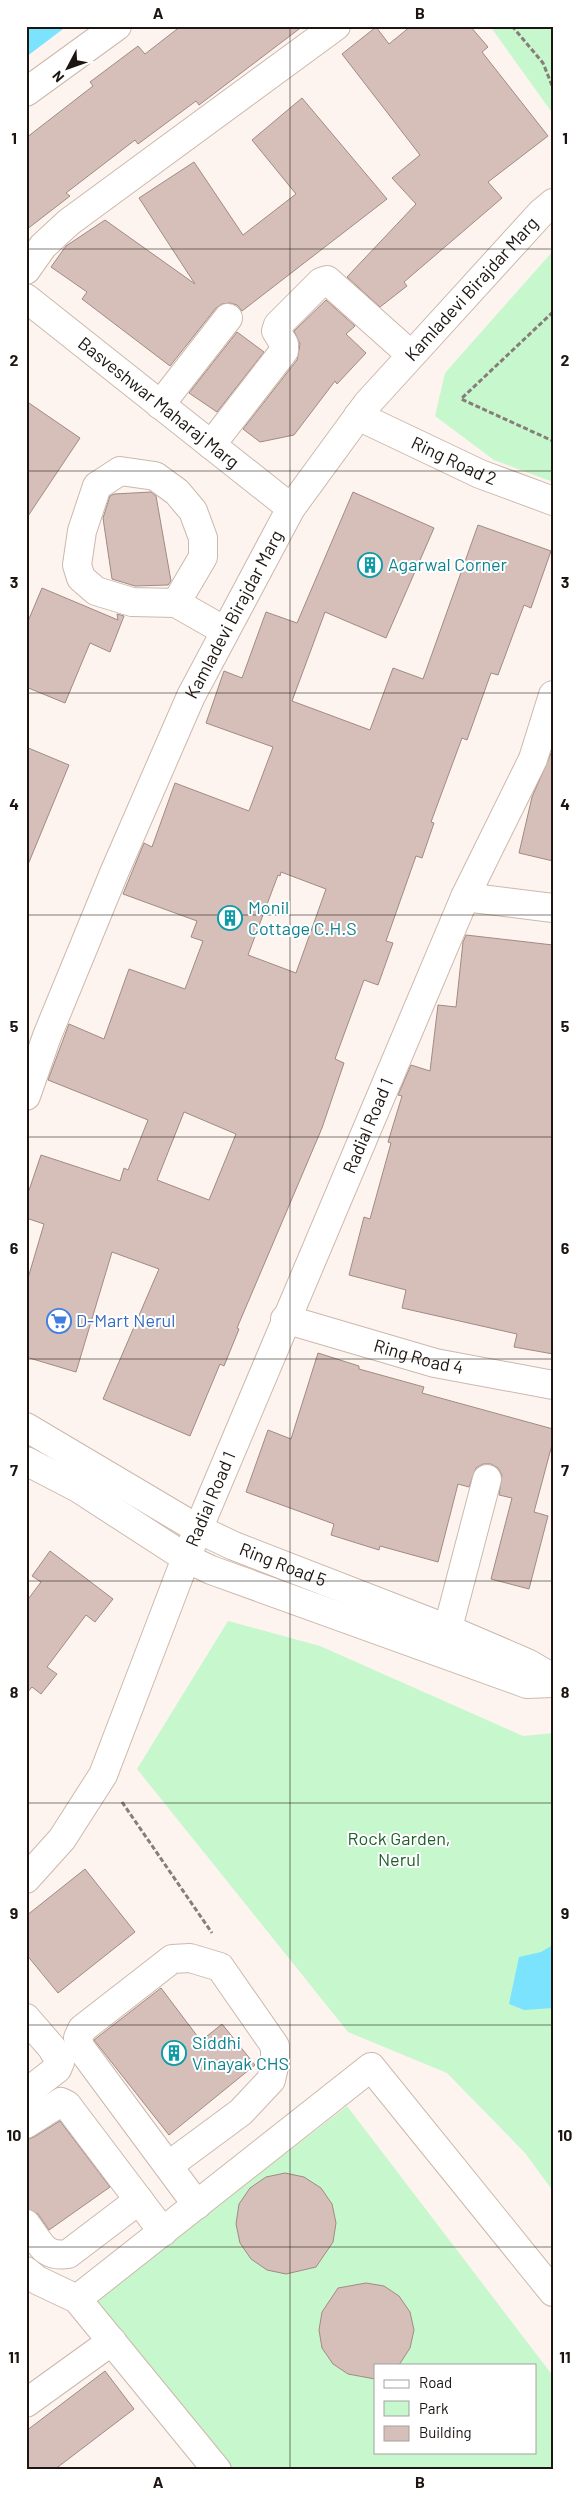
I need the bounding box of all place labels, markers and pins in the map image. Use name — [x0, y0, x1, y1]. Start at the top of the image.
building icon: Agarwal Corner — [357, 552, 383, 578]
place label: Agarwal Corner — [388, 553, 508, 575]
place label: Monil Cottage C.H.S — [248, 896, 357, 939]
building icon: Monil Cottage C.H.S — [217, 905, 243, 931]
supermarket icon: D-Mart Nerul — [46, 1308, 72, 1334]
place label: D-Mart Nerul — [76, 1309, 175, 1331]
place label: Siddhi Vinayak CHS — [192, 2031, 289, 2074]
building icon: Siddhi Vinayak CHS — [161, 2040, 187, 2066]

